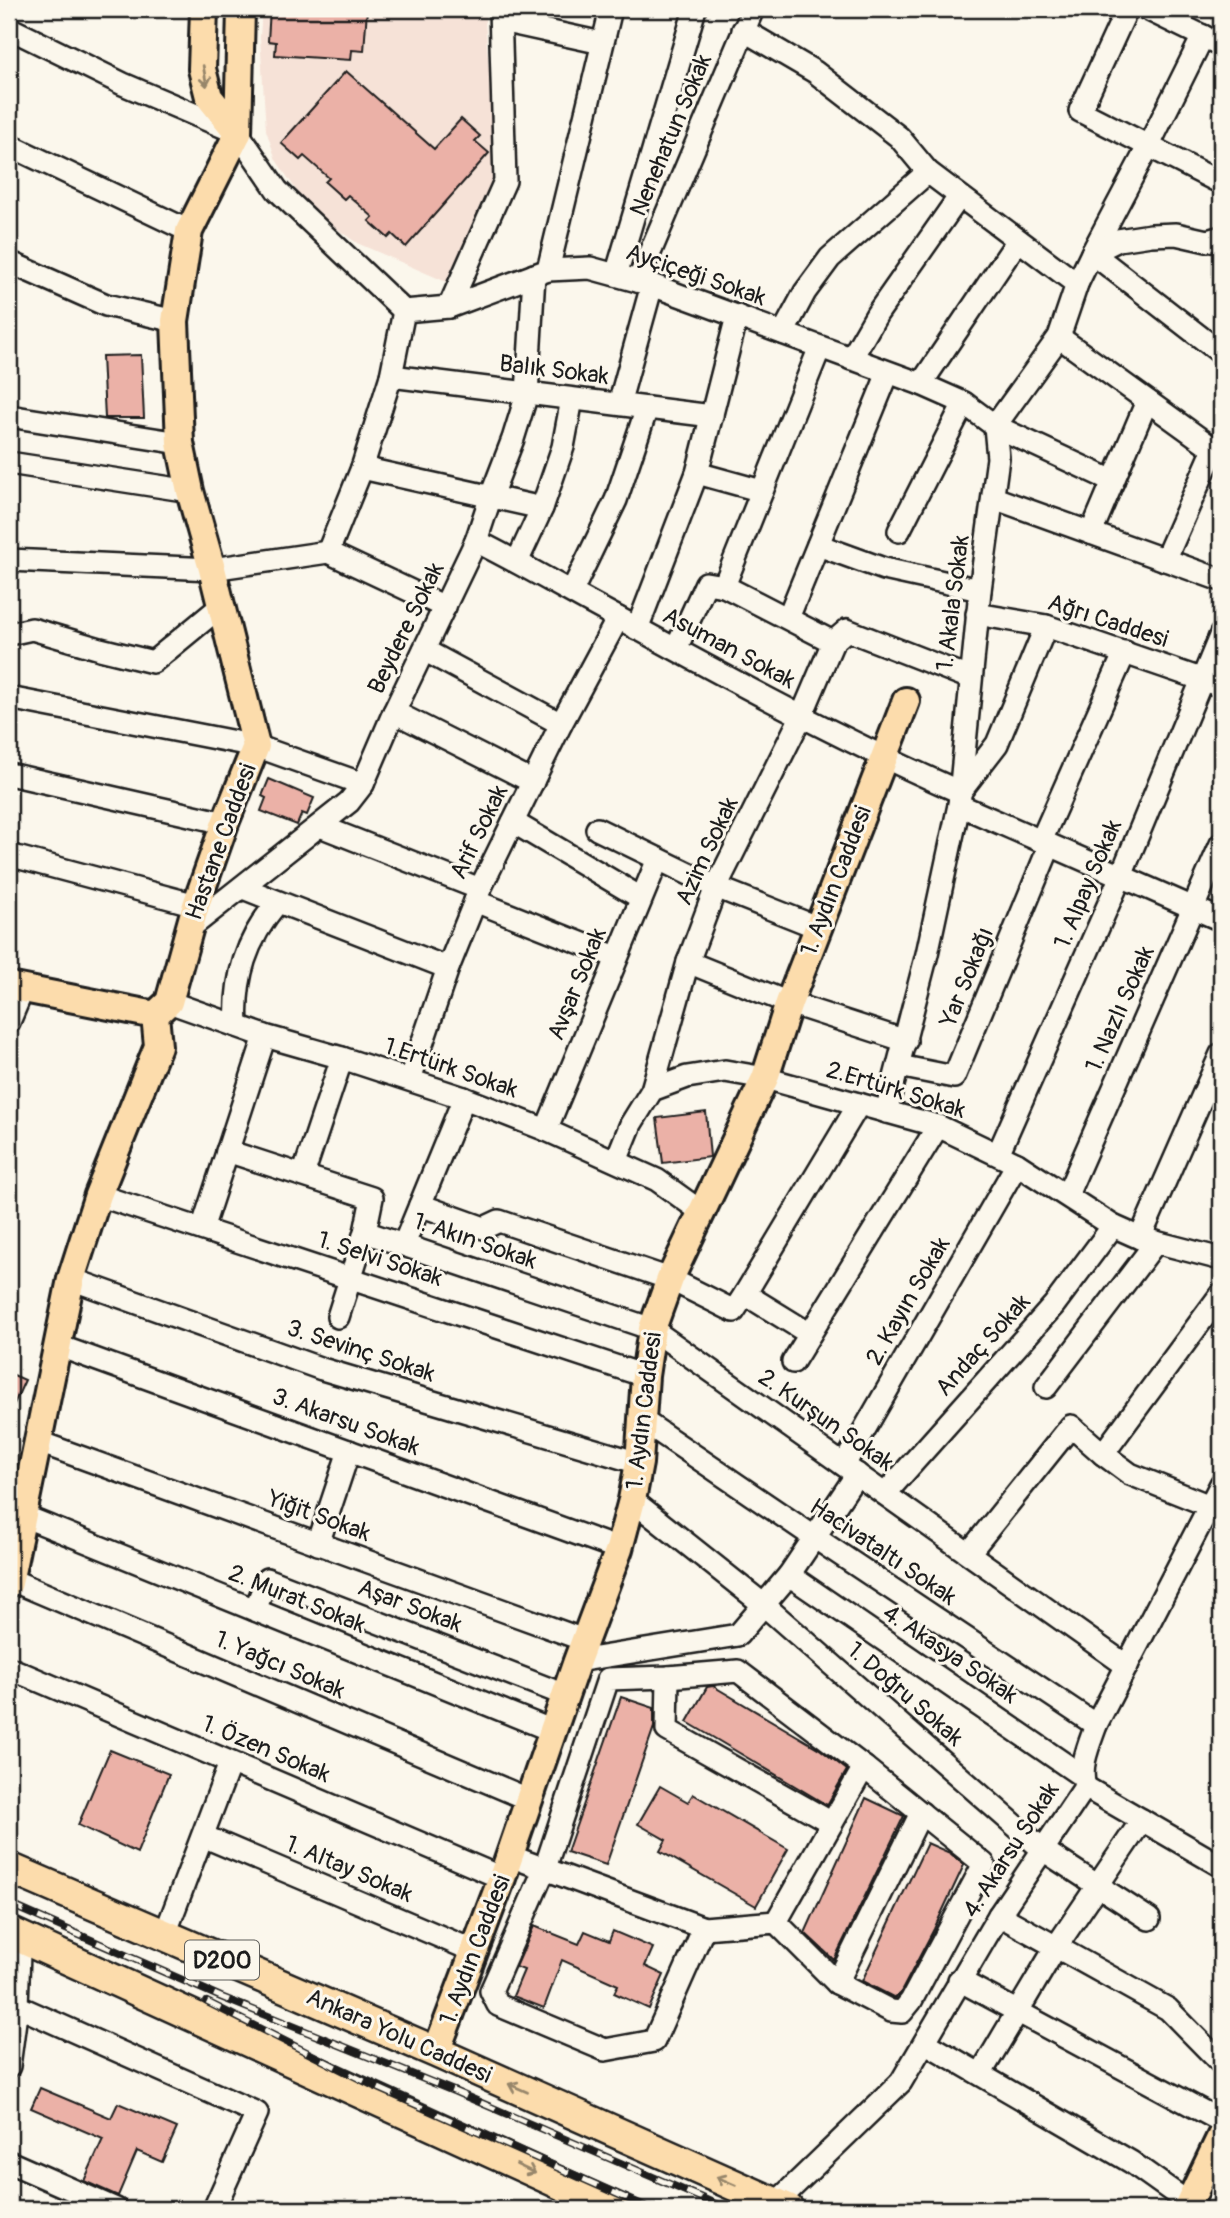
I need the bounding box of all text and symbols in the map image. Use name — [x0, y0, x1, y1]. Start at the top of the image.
street label: Nenehatun Sokak — [624, 50, 718, 220]
one-way arrow — [199, 64, 212, 87]
street label: Ayçiçeği Sokak — [622, 238, 770, 312]
street label: Balık Sokak — [498, 349, 610, 391]
street label: 1. Akala Sokak — [930, 533, 976, 673]
street label: Beydere Sokak — [362, 558, 450, 698]
street label: Ağrı Caddesi — [1044, 588, 1172, 654]
street label: Asuman Sokak — [658, 601, 800, 695]
street label: Hastane Caddesi — [179, 760, 263, 924]
street label: Arif Sokak — [444, 780, 514, 884]
street label: Azim Sokak — [669, 792, 745, 910]
street label: 1. Aydın Caddesi — [794, 802, 878, 960]
street label: 1. Alpay Sokak — [1048, 815, 1128, 953]
street label: Yar Sokağı — [934, 923, 1000, 1032]
street label: Avşar Sokak — [541, 924, 613, 1044]
street label: 1. Nazlı Sokak — [1079, 941, 1161, 1077]
street label: 1.Ertürk Sokak — [380, 1032, 522, 1104]
street label: 2.Ertürk Sokak — [823, 1055, 969, 1125]
street label: 1. Akın Sokak — [409, 1206, 541, 1276]
street label: 1. Selvi Sokak — [314, 1225, 446, 1293]
street label: 2. Kayın Sokak — [860, 1232, 956, 1370]
street label: Andaç Sokak — [929, 1288, 1037, 1402]
street label: 3. Sevinç Sokak — [283, 1313, 439, 1389]
street label: 1. Aydın Caddesi — [620, 1331, 668, 1491]
street label: 2. Kurşun Sokak — [753, 1363, 899, 1477]
street label: 3. Akarsu Sokak — [268, 1382, 424, 1462]
street label: Yiğit Sokak — [263, 1484, 374, 1548]
street label: Hacivataltı Sokak — [804, 1492, 962, 1612]
street label: 2. Murat Sokak — [224, 1558, 370, 1640]
street label: Aşar Sokak — [354, 1573, 466, 1639]
street label: 4. Akasya Sokak — [877, 1598, 1023, 1710]
street label: 1. Yağcı Sokak — [211, 1625, 349, 1705]
street label: 1. Doğru Sokak — [841, 1636, 969, 1752]
street label: 1. Özen Sokak — [197, 1709, 335, 1789]
street label: 4. Akarsu Sokak — [957, 1777, 1065, 1923]
street label: 1. Altay Sokak — [281, 1829, 417, 1909]
street label: 1. Aydın Caddesi — [433, 1871, 517, 2029]
road number: D200 — [185, 1940, 259, 1980]
street label: Ankara Yolu Caddesi — [302, 1982, 496, 2090]
one-way arrow — [508, 2081, 529, 2094]
one-way arrow — [515, 2162, 536, 2176]
one-way arrow — [715, 2174, 737, 2187]

